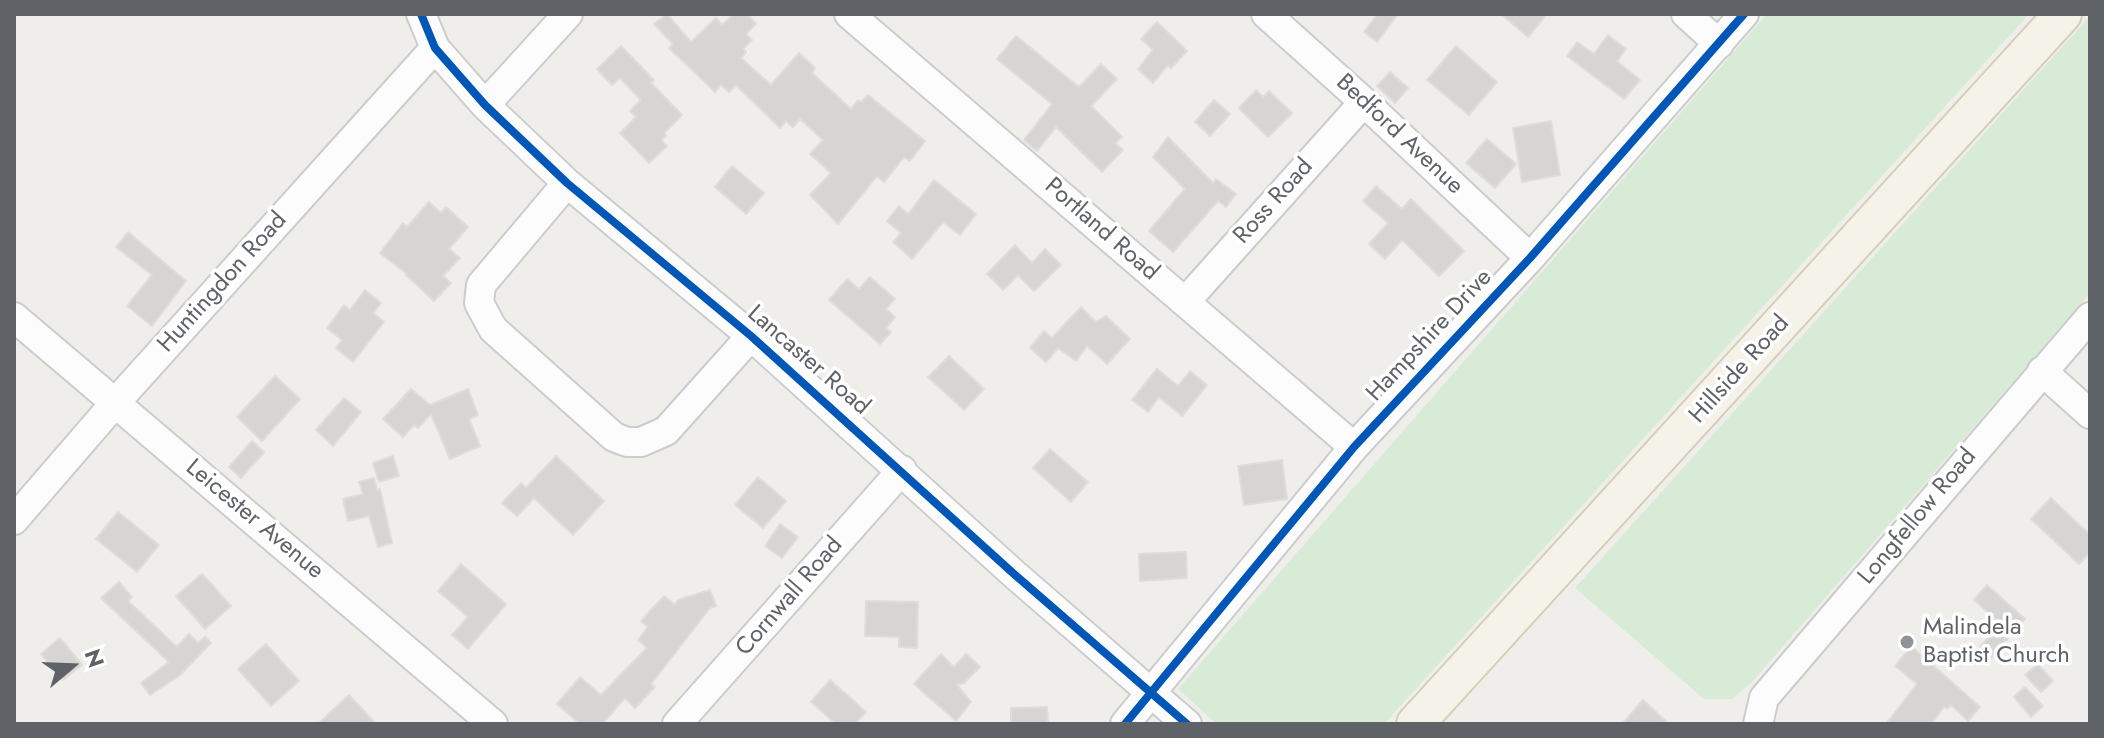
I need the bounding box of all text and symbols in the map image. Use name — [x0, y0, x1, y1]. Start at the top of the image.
street label: Bedford Avenue — [1329, 69, 1469, 201]
street label: Ross Road — [1228, 153, 1320, 251]
street label: Portland Road — [1038, 173, 1164, 287]
street label: Huntingdon Road — [152, 207, 294, 359]
street label: Hampshire Drive — [1361, 264, 1499, 408]
street label: Lancaster Road — [741, 300, 875, 422]
street label: Hillside Road — [1684, 310, 1796, 430]
street label: Longfellow Road — [1853, 443, 1983, 591]
street label: Leicester Avenue — [179, 454, 329, 586]
street label: Cornwall Road — [731, 532, 849, 662]
place label: Malindela Baptist Church — [1923, 614, 2070, 670]
north arrow — [32, 626, 112, 706]
marker: Malindela Baptist Church — [1898, 633, 1916, 651]
text: N — [77, 645, 113, 672]

